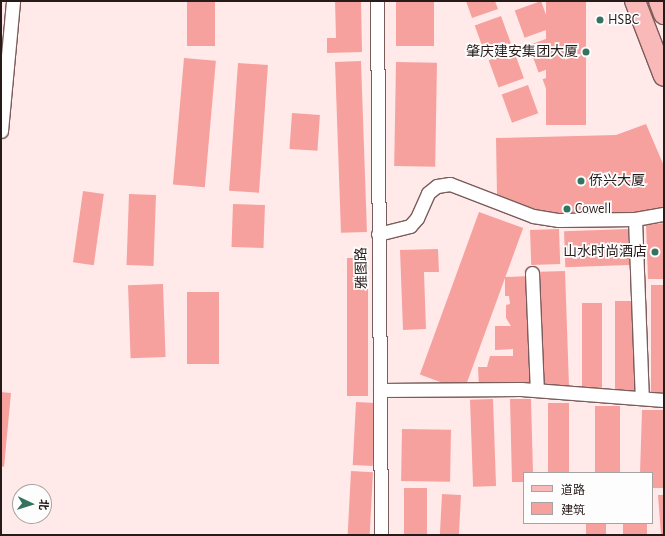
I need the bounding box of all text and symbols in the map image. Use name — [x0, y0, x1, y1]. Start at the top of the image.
place label: HSBC — [608, 12, 639, 28]
marker: HSBC — [595, 15, 605, 25]
place label: 肇庆建安集团大厦 — [466, 44, 578, 60]
marker: 肇庆建安集团大厦 — [581, 47, 591, 57]
place label: 侨兴大厦 — [589, 173, 645, 189]
marker: 侨兴大厦 — [576, 176, 586, 186]
place label: Cowell — [575, 201, 611, 217]
marker: Cowell — [562, 204, 572, 214]
place label: 山水时尚酒店 — [563, 244, 647, 260]
street label: 雅图路 — [353, 247, 371, 289]
marker: 山水时尚酒店 — [650, 247, 660, 257]
legend — [523, 472, 653, 524]
north arrow — [12, 484, 52, 524]
text: 道路 — [561, 484, 585, 496]
text: 北 — [38, 499, 49, 511]
text: 建筑 — [561, 504, 585, 516]

